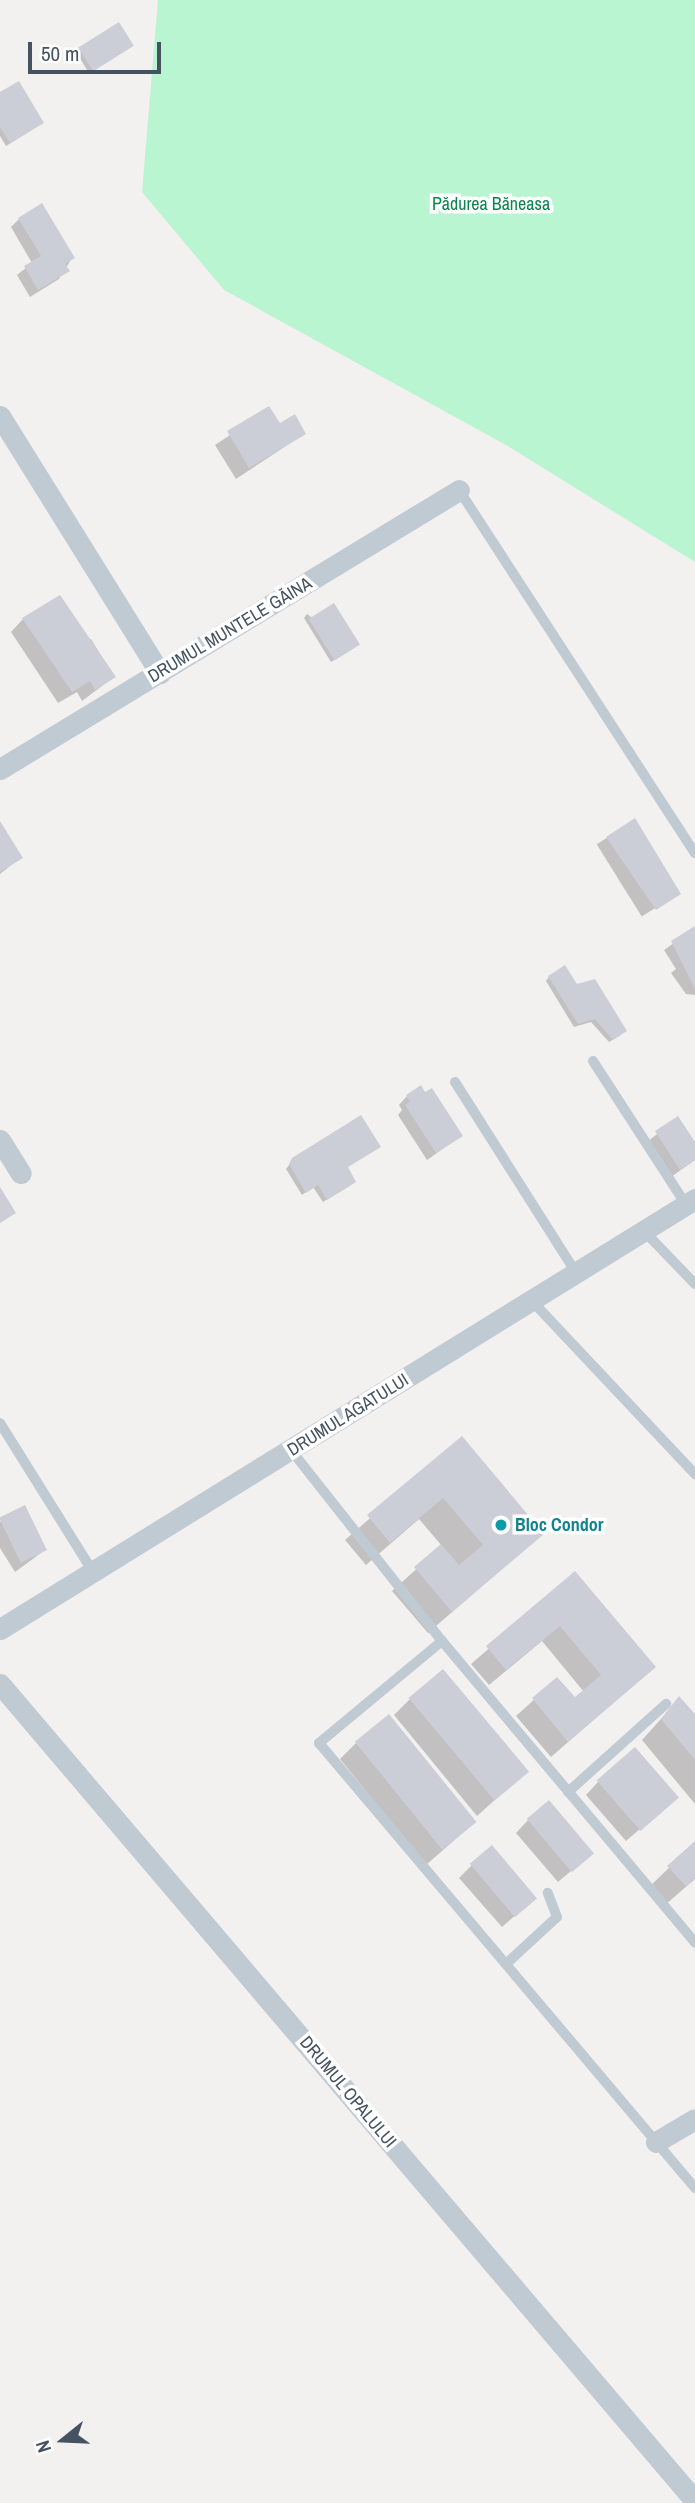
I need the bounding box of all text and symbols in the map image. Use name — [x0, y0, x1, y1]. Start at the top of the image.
scale bar — [32, 28, 164, 72]
text: 50 m — [41, 39, 79, 68]
park label: Pădurea Băneasa — [432, 193, 550, 215]
street label: DRUMUL MUNTELE GĂINA — [144, 572, 316, 688]
street label: DRUMUL AGATULUI — [283, 1369, 413, 1461]
place label: Bloc Condor — [515, 1514, 604, 1536]
marker: Bloc Condor — [493, 1517, 509, 1533]
street label: DRUMUL OPALULUI — [295, 2032, 401, 2152]
north arrow — [28, 2405, 98, 2475]
text: N — [29, 2437, 57, 2456]

